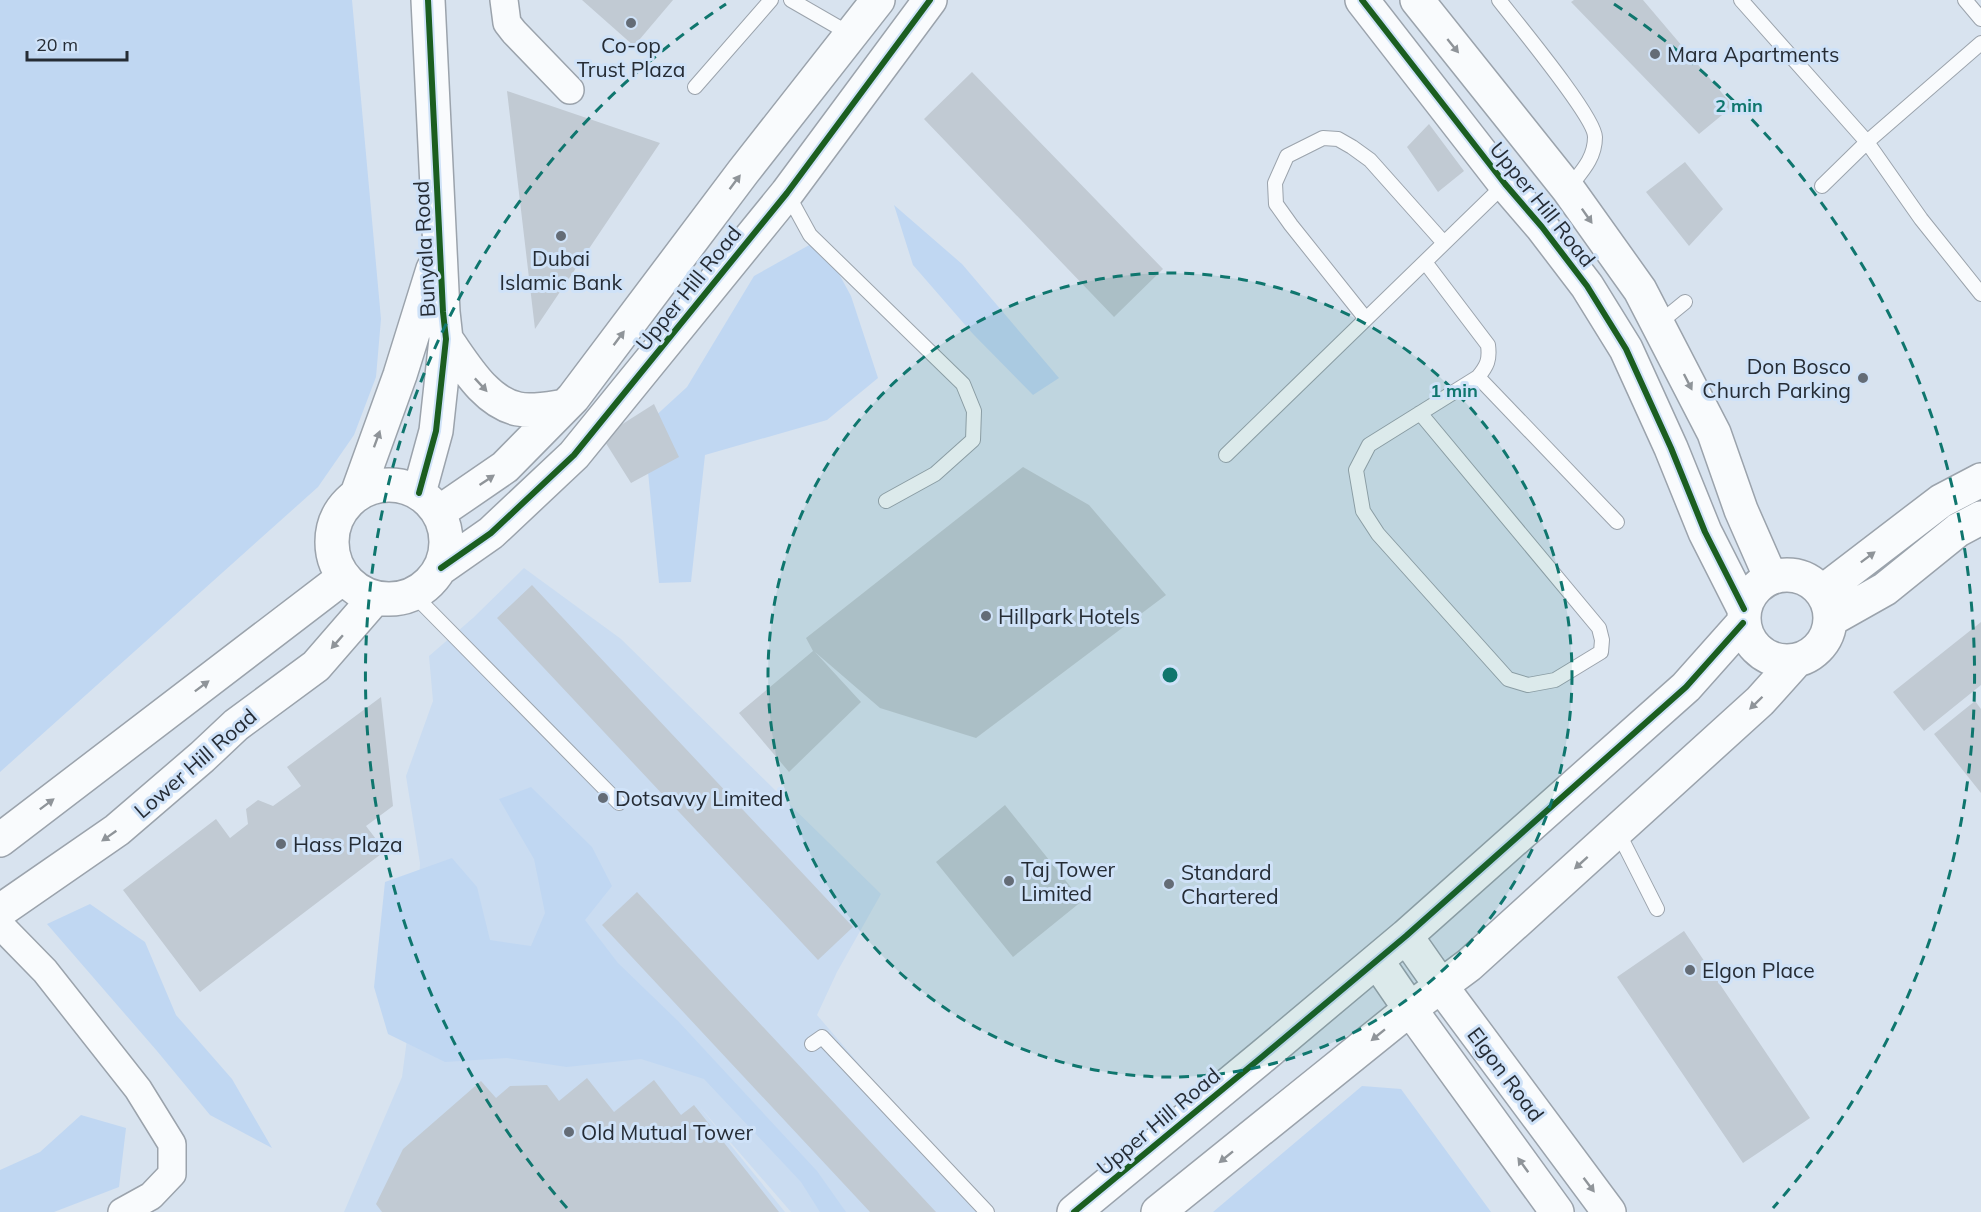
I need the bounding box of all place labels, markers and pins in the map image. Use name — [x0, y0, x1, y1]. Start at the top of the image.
marker: Co-op Trust Plaza — [624, 16, 638, 30]
place label: Co-op Trust Plaza — [577, 32, 685, 82]
place label: Mara Apartments — [1667, 41, 1839, 67]
marker: Mara Apartments — [1648, 47, 1662, 61]
marker: Dubai Islamic Bank — [554, 229, 568, 243]
place label: Dubai Islamic Bank — [500, 245, 623, 295]
place label: Don Bosco Church Parking — [1702, 353, 1851, 403]
marker: Don Bosco Church Parking — [1856, 371, 1870, 385]
place label: Hillpark Hotels — [998, 603, 1140, 629]
marker: Hillpark Hotels — [979, 609, 993, 623]
centre of rings — [1160, 665, 1180, 685]
place label: Dotsavvy Limited — [615, 785, 783, 811]
marker: Dotsavvy Limited — [596, 791, 610, 805]
place label: Hass Plaza — [293, 831, 403, 857]
marker: Hass Plaza — [274, 837, 288, 851]
place label: Taj Tower Limited — [1021, 856, 1116, 906]
place label: Standard Chartered — [1181, 859, 1279, 909]
marker: Taj Tower Limited — [1002, 874, 1016, 888]
marker: Standard Chartered — [1162, 877, 1176, 891]
place label: Elgon Place — [1702, 957, 1815, 983]
marker: Elgon Place — [1683, 963, 1697, 977]
place label: Old Mutual Tower — [581, 1119, 753, 1145]
marker: Old Mutual Tower — [562, 1125, 576, 1139]

